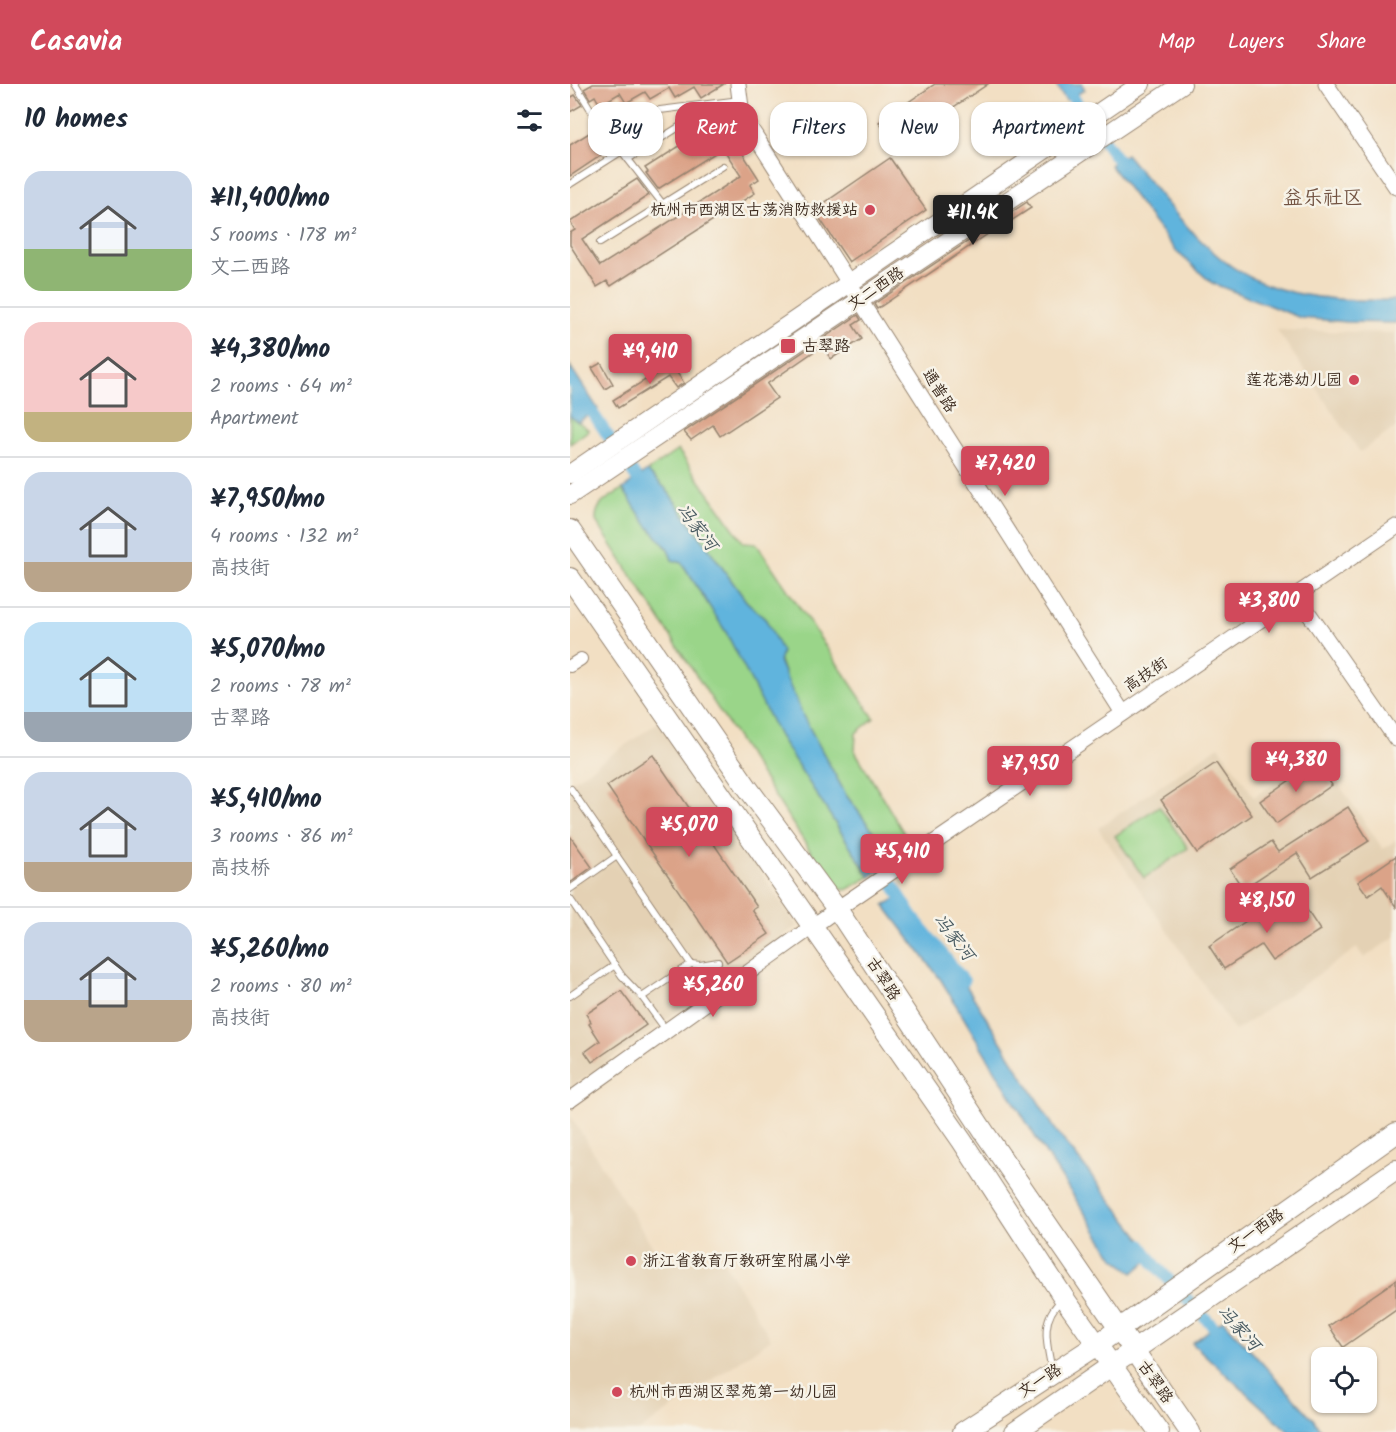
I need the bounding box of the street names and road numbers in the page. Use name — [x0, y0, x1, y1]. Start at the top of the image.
street label: 文二西路 — [842, 261, 910, 317]
street label: 通普路 — [915, 364, 963, 418]
street label: 高技街 — [1119, 651, 1173, 699]
street label: 古翠路 — [859, 952, 907, 1006]
street label: 文一西路 — [1223, 1202, 1289, 1260]
street label: 古翠路 — [1131, 1355, 1179, 1409]
street label: 文一路 — [1013, 1357, 1067, 1405]

